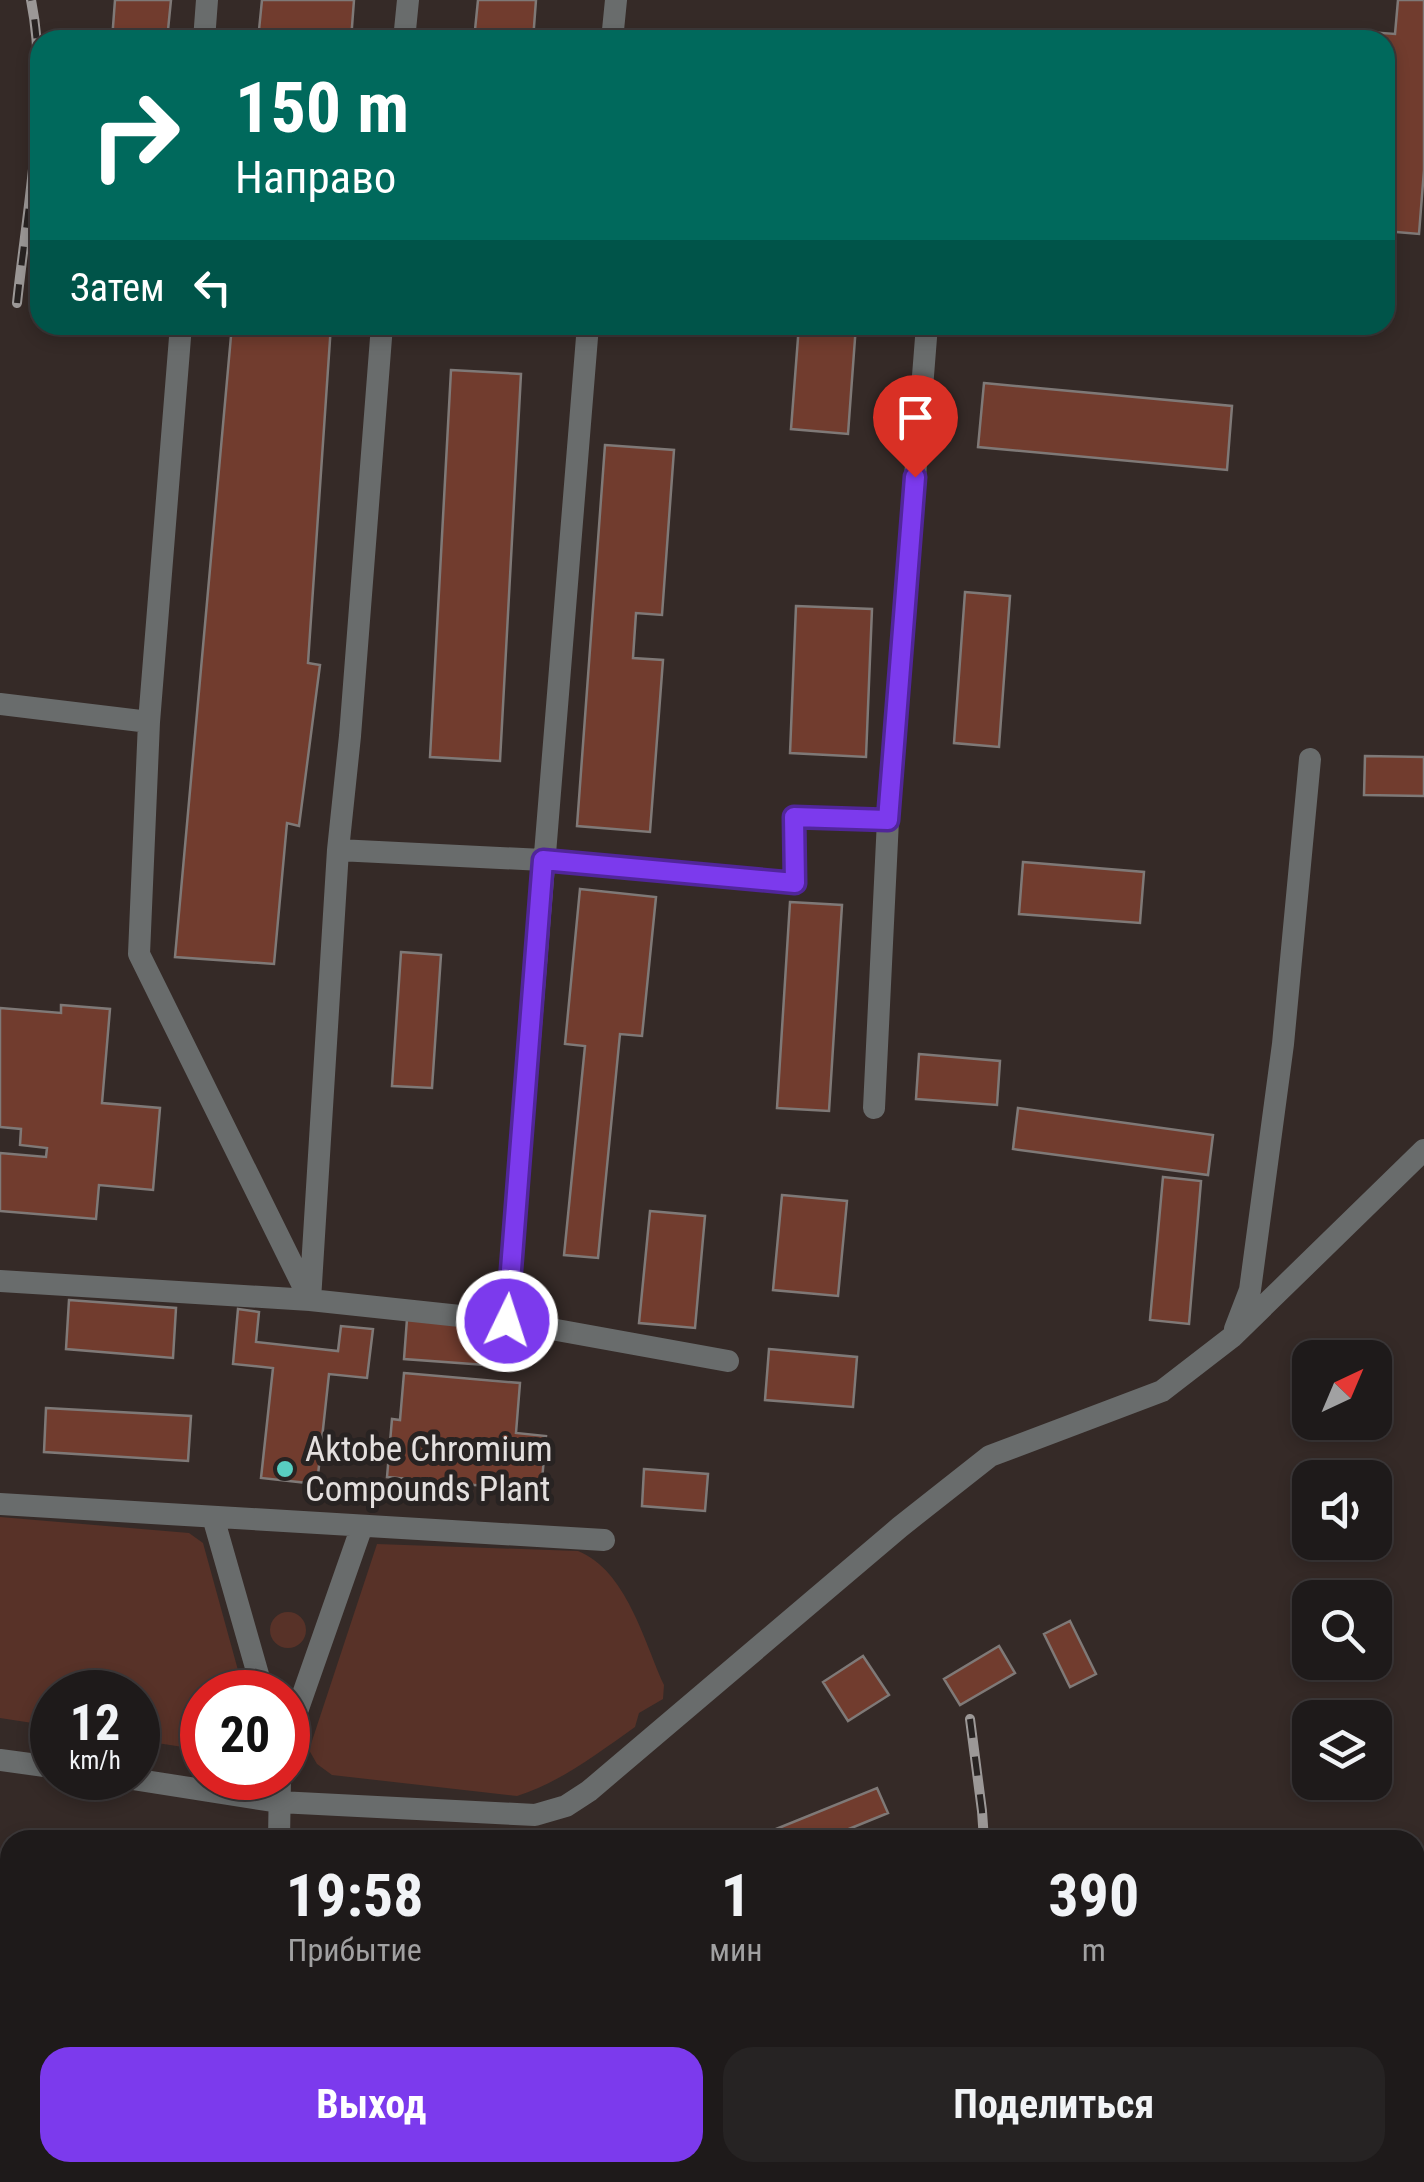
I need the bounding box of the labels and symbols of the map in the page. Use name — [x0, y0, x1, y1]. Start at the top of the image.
pin — [873, 375, 958, 478]
position arrow — [455, 1269, 559, 1373]
north arrow — [1292, 1340, 1392, 1440]
place label: Aktobe Chromium Compounds Plant — [305, 1429, 553, 1510]
marker: Aktobe Chromium Compounds Plant — [274, 1458, 296, 1480]
speed limit sign: 20 — [180, 1670, 310, 1800]

